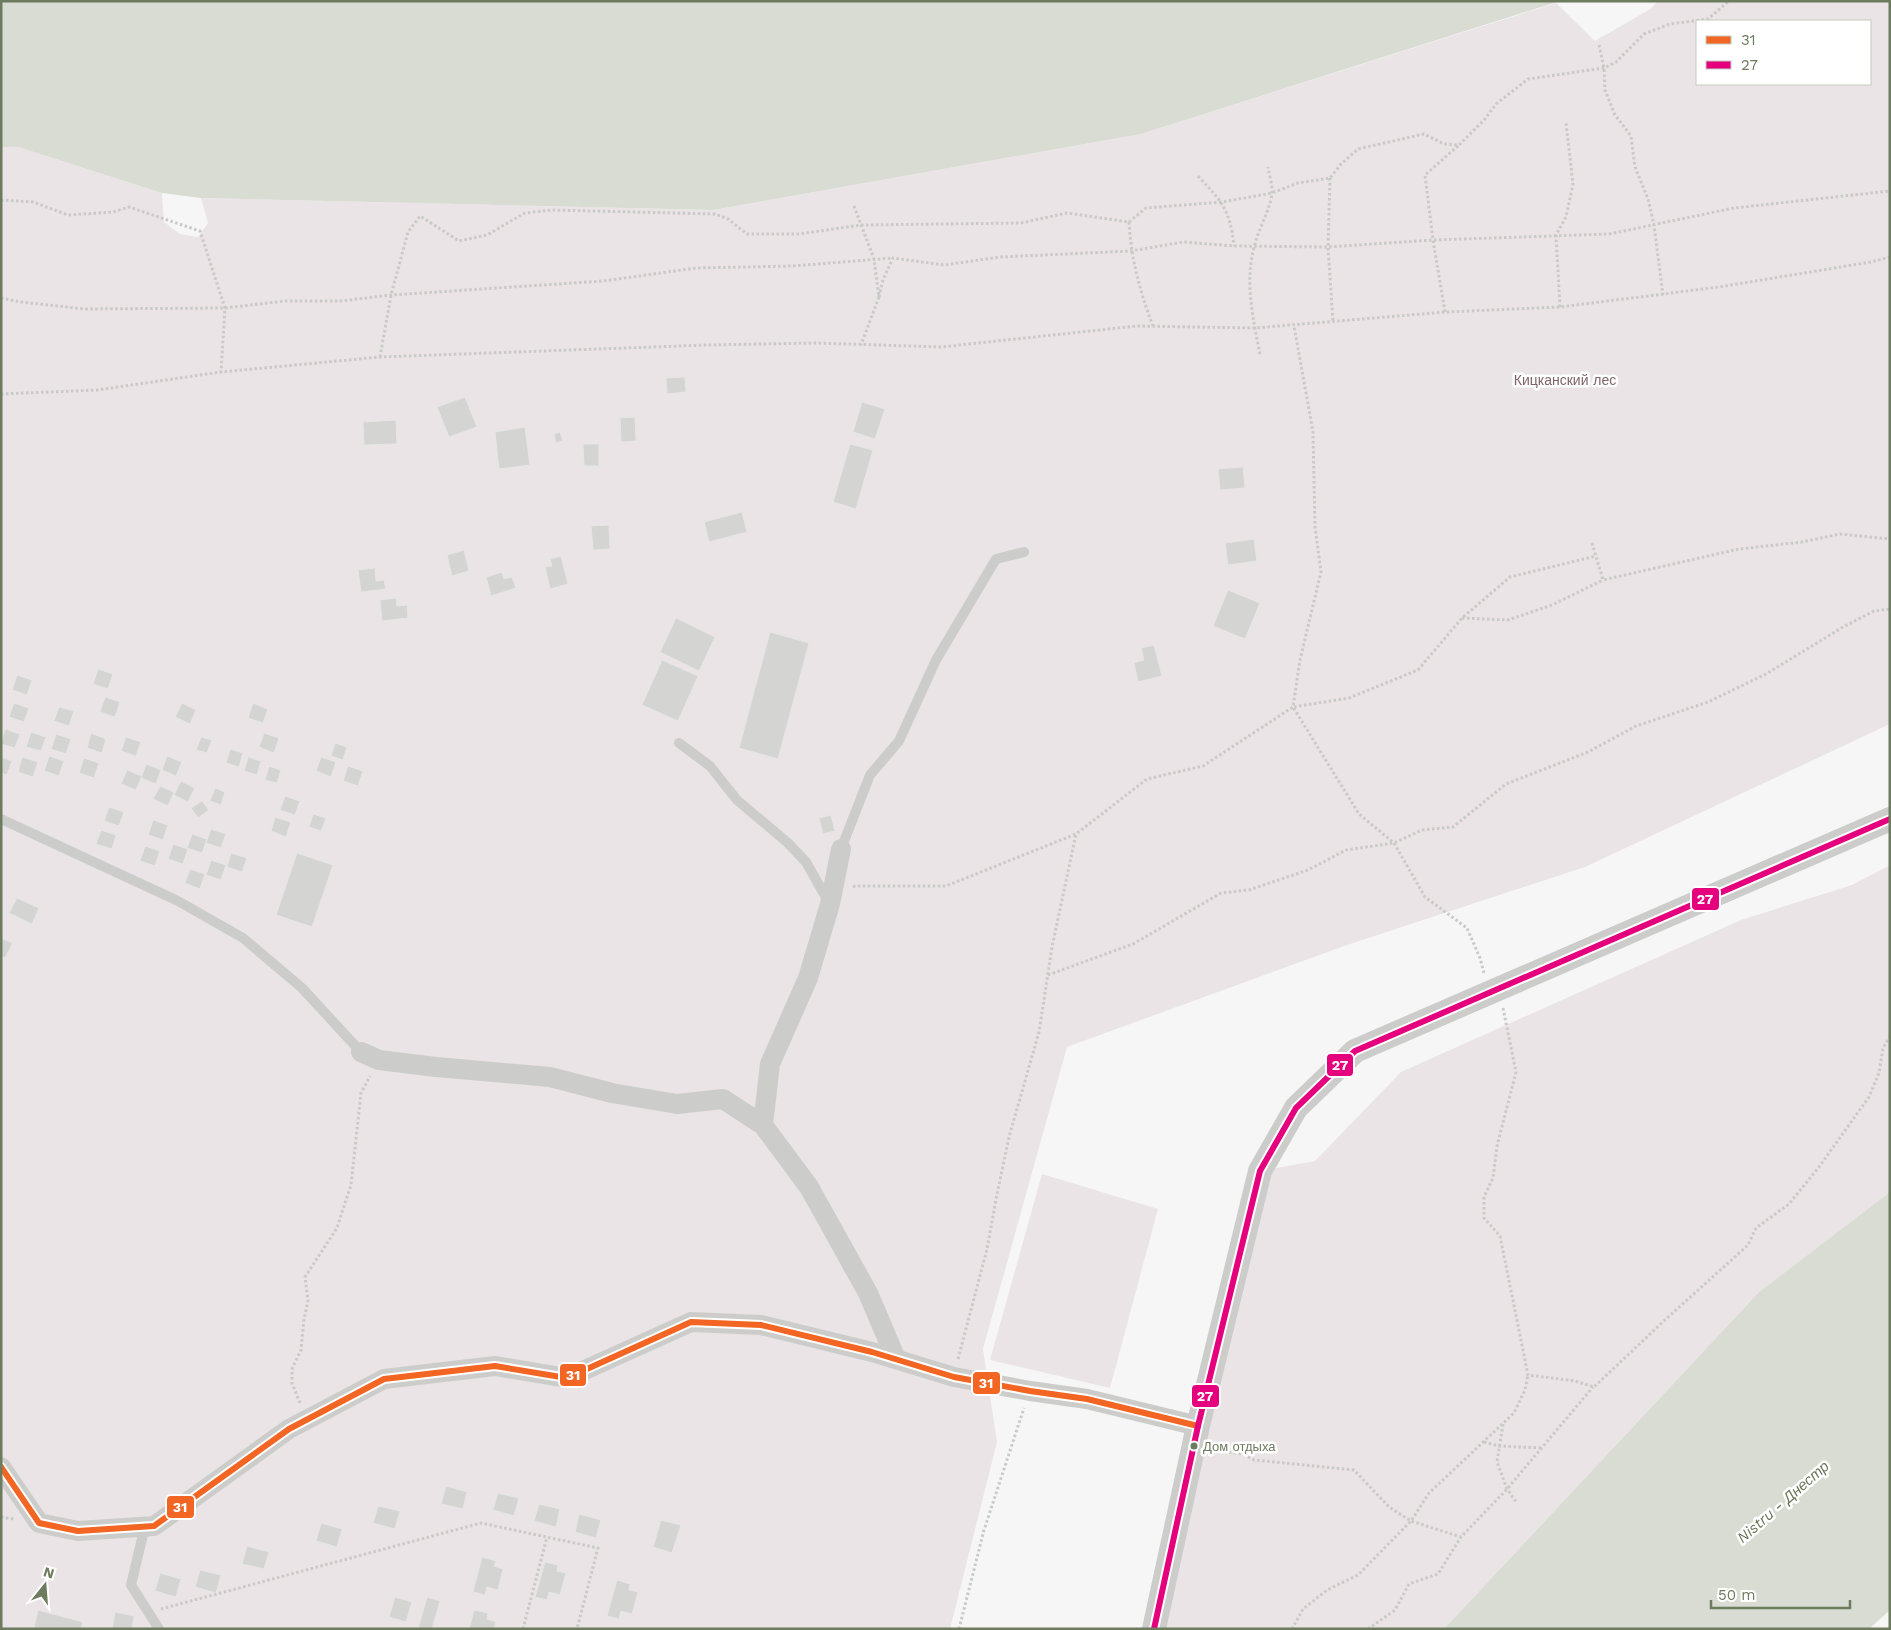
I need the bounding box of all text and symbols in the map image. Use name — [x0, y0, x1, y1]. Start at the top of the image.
legend — [1696, 20, 1871, 85]
text: 31 — [1741, 31, 1756, 49]
text: 27 — [1741, 56, 1758, 74]
park label: Кицканский лес — [1514, 372, 1616, 388]
line badge: 27 — [1691, 887, 1720, 911]
text: 27 — [1697, 891, 1714, 907]
line badge: 27 — [1326, 1053, 1354, 1077]
text: 27 — [1332, 1057, 1349, 1073]
line badge: 31 — [559, 1363, 587, 1387]
text: 31 — [566, 1367, 580, 1383]
line badge: 31 — [972, 1371, 1001, 1395]
text: 31 — [979, 1375, 993, 1391]
line badge: 27 — [1191, 1384, 1220, 1408]
text: 27 — [1197, 1388, 1214, 1404]
place label: Дом отдыха — [1203, 1439, 1276, 1454]
marker: Дом отдыха — [1189, 1441, 1199, 1451]
water label: Nistru - Днестр — [1733, 1457, 1833, 1547]
line badge: 31 — [166, 1495, 195, 1519]
text: 31 — [173, 1499, 187, 1515]
north arrow — [20, 1560, 70, 1610]
text: N — [42, 1563, 56, 1582]
scale bar — [1711, 1578, 1850, 1610]
text: 50 m — [1718, 1586, 1755, 1604]

